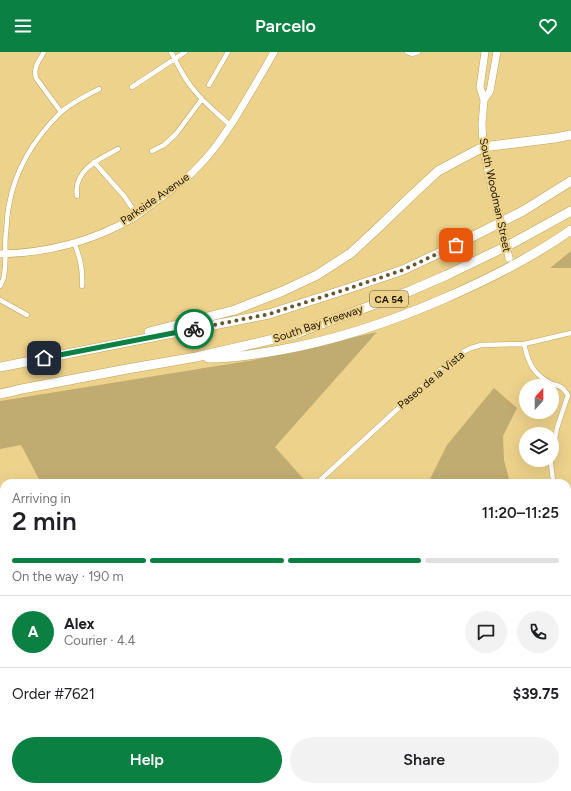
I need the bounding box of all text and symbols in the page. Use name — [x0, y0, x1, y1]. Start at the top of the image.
icon: menu — [12, 15, 34, 37]
text: Parcelo — [255, 15, 316, 37]
icon: heart — [537, 15, 559, 37]
street label: South Woodman Street — [477, 137, 513, 253]
street label: Parkside Avenue — [118, 170, 192, 228]
pin — [439, 228, 473, 262]
icon: bag — [445, 234, 467, 256]
road number: CA 54 — [370, 291, 408, 307]
street label: South Bay Freeway — [271, 302, 365, 345]
courier — [174, 309, 214, 349]
icon: bike — [183, 318, 205, 340]
pin — [27, 341, 61, 375]
icon: home — [33, 347, 55, 369]
street label: Paseo de la Vista — [395, 348, 467, 412]
north arrow — [519, 379, 559, 419]
map controls — [519, 379, 559, 467]
button: layers — [519, 427, 559, 467]
text: Arriving in — [12, 491, 71, 506]
text: 11:20–11:25 — [482, 504, 559, 522]
text: 2 min — [12, 505, 77, 537]
text: On the way · 190 m — [12, 569, 124, 584]
button: chat — [465, 611, 507, 653]
button: phone — [517, 611, 559, 653]
text: Alex — [64, 615, 94, 633]
text: A — [28, 623, 38, 641]
text: Courier · 4.4 — [64, 633, 136, 648]
text: Order #7621 — [12, 685, 95, 703]
text: $39.75 — [513, 685, 559, 703]
button: Help — [12, 737, 282, 783]
button: Share — [290, 737, 559, 783]

